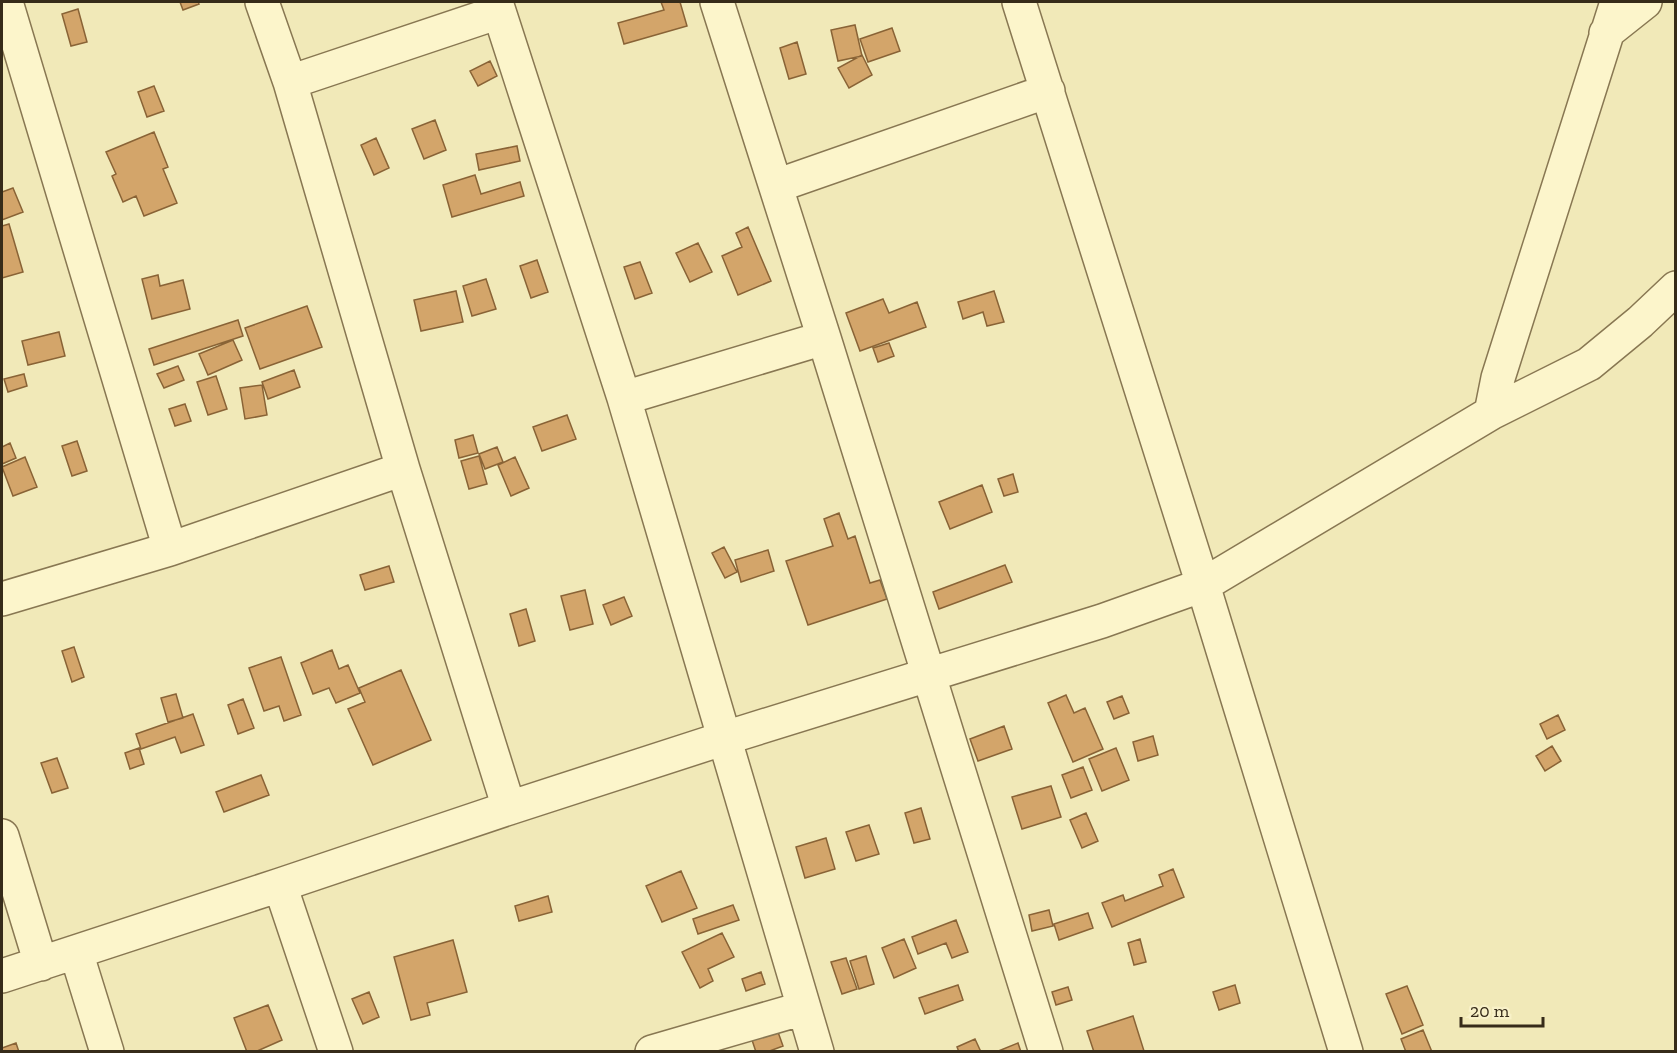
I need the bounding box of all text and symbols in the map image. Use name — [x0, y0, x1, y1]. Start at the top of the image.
scale bar — [1461, 990, 1544, 1028]
text: 20 m — [1470, 1000, 1510, 1022]

